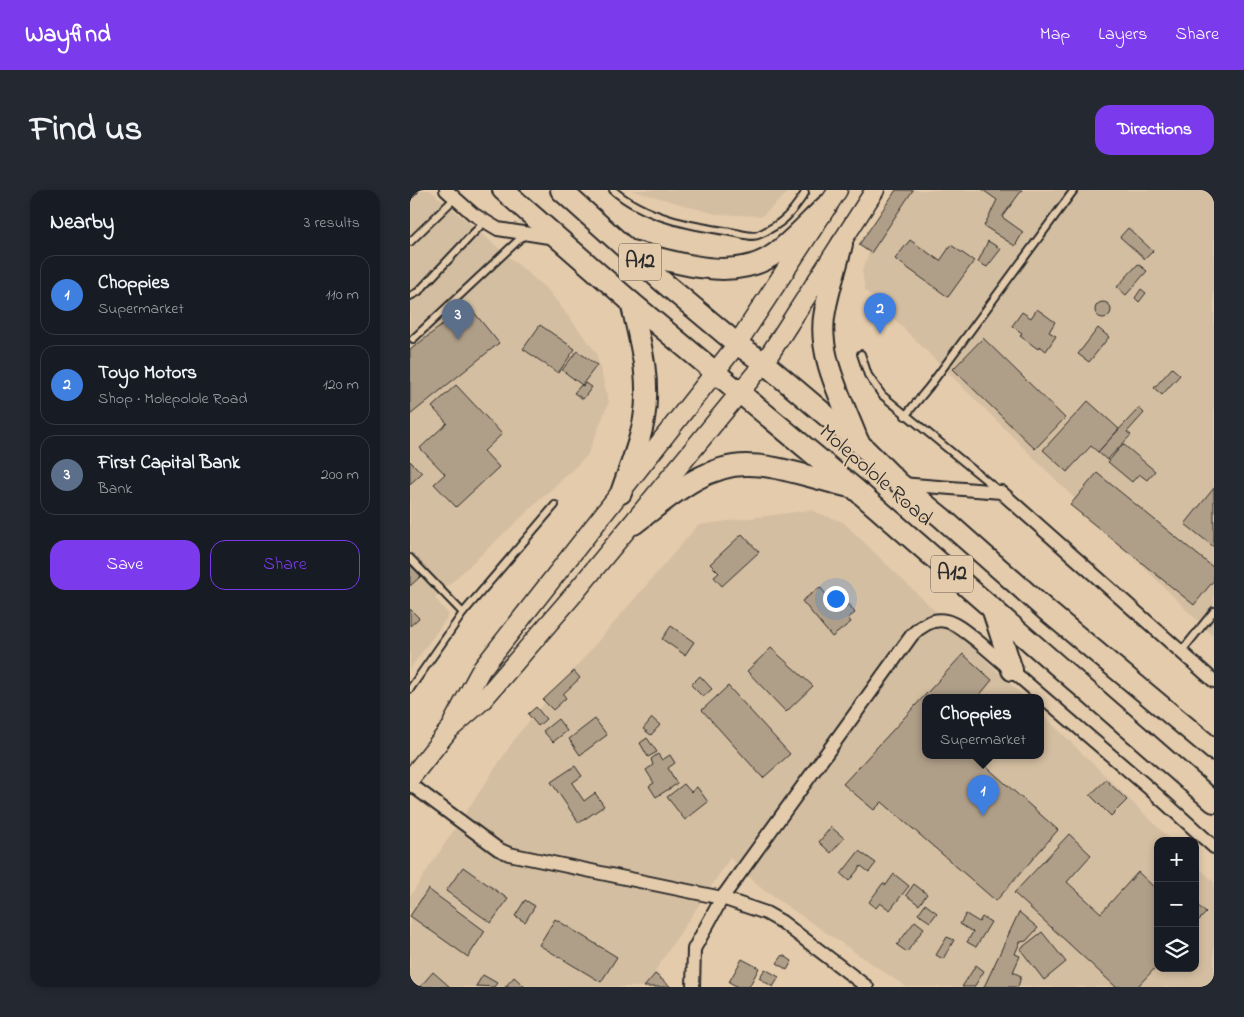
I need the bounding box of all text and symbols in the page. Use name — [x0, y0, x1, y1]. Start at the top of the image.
text: Wayfind — [25, 18, 111, 53]
text: Map — [1040, 22, 1070, 48]
text: Layers — [1098, 22, 1148, 48]
text: Share — [1176, 22, 1219, 48]
text: Find us — [30, 105, 142, 156]
button: Directions — [1095, 105, 1214, 155]
text: Nearby — [50, 208, 114, 238]
text: 3 results — [304, 211, 360, 235]
road number: A12 — [619, 244, 661, 280]
text: Choppies — [98, 270, 170, 297]
text: 1 — [64, 283, 70, 307]
text: 110 m — [325, 283, 359, 307]
pin: 2 — [864, 293, 896, 334]
text: Supermarket — [98, 297, 184, 321]
pin: 3 — [442, 299, 474, 340]
text: Toyo Motors — [98, 360, 197, 387]
text: 2 — [63, 373, 71, 397]
text: 120 m — [323, 373, 359, 397]
text: Shop · Molepolole Road — [98, 387, 247, 411]
street label: Molepolole Road — [811, 417, 939, 535]
text: First Capital Bank — [98, 450, 240, 477]
text: 3 — [64, 463, 70, 487]
text: 200 m — [321, 463, 359, 487]
text: Bank — [98, 477, 132, 501]
button: Save — [50, 540, 200, 590]
button: Share — [210, 540, 360, 590]
road number: A12 — [931, 556, 973, 592]
your location — [823, 586, 849, 612]
popup — [922, 694, 1044, 759]
text: Choppies — [940, 701, 1012, 728]
text: Supermarket — [940, 728, 1026, 752]
pin: 1 — [967, 775, 999, 816]
map controls — [1154, 837, 1199, 972]
button: + — [1154, 837, 1199, 882]
button: − — [1154, 882, 1199, 927]
button: layers — [1154, 927, 1199, 972]

